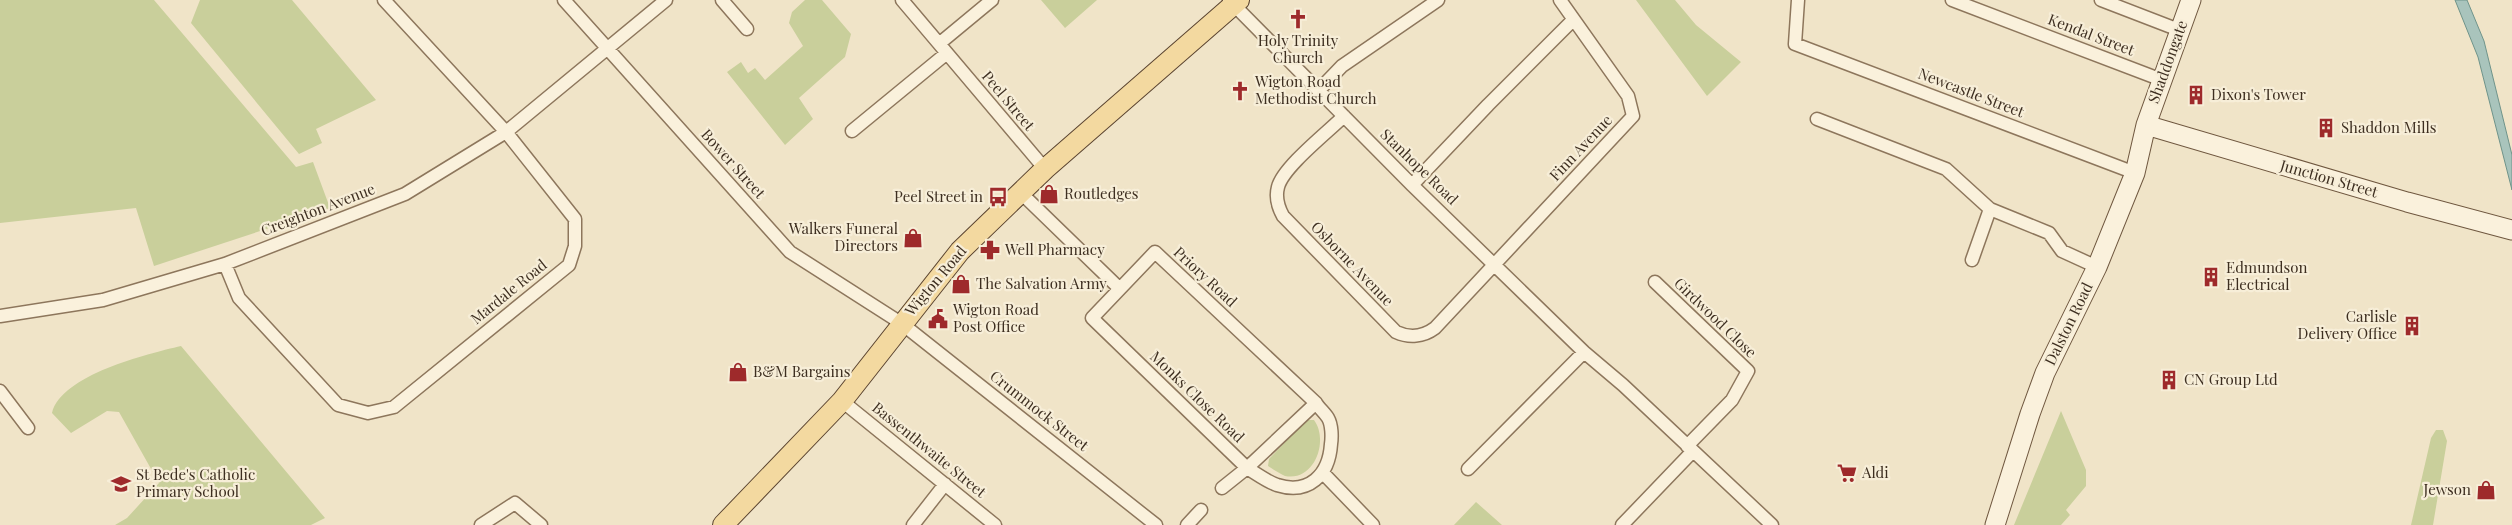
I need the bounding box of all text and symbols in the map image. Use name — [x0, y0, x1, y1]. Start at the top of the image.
church icon: Holy Trinity Church — [1287, 8, 1309, 30]
street label: Kendal Street — [2045, 8, 2138, 60]
street label: Shaddongate — [2143, 17, 2191, 106]
place label: Holy Trinity Church — [1258, 30, 1339, 67]
street label: Newcastle Street — [1916, 63, 2028, 122]
street label: Peel Street — [978, 66, 1040, 135]
place label: Wigton Road Methodist Church — [1254, 71, 1377, 108]
church icon: Wigton Road Methodist Church — [1229, 80, 1251, 102]
building icon: Dixon's Tower — [2185, 84, 2207, 106]
place label: Dixon's Tower — [2211, 84, 2306, 104]
street label: Finn Avenue — [1544, 110, 1616, 185]
building icon: Shaddon Mills — [2315, 117, 2337, 139]
place label: Shaddon Mills — [2341, 117, 2436, 137]
street label: Bower Street — [697, 124, 771, 203]
street label: Stanhope Road — [1376, 124, 1463, 209]
street label: Junction Street — [2277, 154, 2381, 202]
street label: Creighton Avenue — [258, 178, 378, 240]
shop icon: Routledges — [1038, 183, 1060, 205]
place label: Routledges — [1064, 183, 1138, 203]
place label: Peel Street in — [894, 186, 983, 206]
bus stop icon: Peel Street in — [987, 186, 1009, 208]
street label: Osborne Avenue — [1307, 217, 1398, 310]
place label: Walkers Funeral Directors — [788, 218, 898, 255]
shop icon: Walkers Funeral Directors — [902, 227, 924, 249]
pharmacy icon: Well Pharmacy — [979, 239, 1001, 261]
place label: Well Pharmacy — [1004, 239, 1105, 259]
street label: Wigton Road — [899, 241, 971, 320]
street label: Priory Road — [1170, 242, 1242, 311]
street label: Mardale Road — [466, 254, 551, 328]
place label: Edmundson Electrical — [2226, 257, 2307, 294]
building icon: Edmundson Electrical — [2200, 266, 2222, 288]
shop icon: The Salvation Army — [950, 273, 972, 295]
place label: The Salvation Army — [976, 273, 1107, 293]
street label: Girdwood Close — [1670, 273, 1761, 362]
street label: Dalston Road — [2039, 279, 2097, 368]
place label: Wigton Road Post Office — [952, 299, 1039, 336]
place label: Carlisle Delivery Office — [2298, 306, 2397, 343]
public building icon: Wigton Road Post Office — [927, 308, 949, 330]
building icon: Carlisle Delivery Office — [2401, 315, 2423, 337]
street label: Monks Close Road — [1146, 346, 1249, 447]
shop icon: B&M Bargains — [727, 361, 749, 383]
place label: B&M Bargains — [753, 361, 851, 381]
street label: Crummock Street — [986, 365, 1094, 455]
building icon: CN Group Ltd — [2158, 369, 2180, 391]
place label: CN Group Ltd — [2184, 369, 2278, 389]
street label: Bassenthwaite Street — [869, 397, 991, 502]
supermarket icon: Aldi — [1836, 462, 1858, 484]
place label: Aldi — [1861, 462, 1889, 482]
place label: St Bede's Catholic Primary School — [136, 464, 255, 501]
school or university icon: St Bede's Catholic Primary School — [110, 473, 132, 495]
place label: Jewson — [2423, 479, 2471, 499]
shop icon: Jewson — [2475, 479, 2497, 501]

